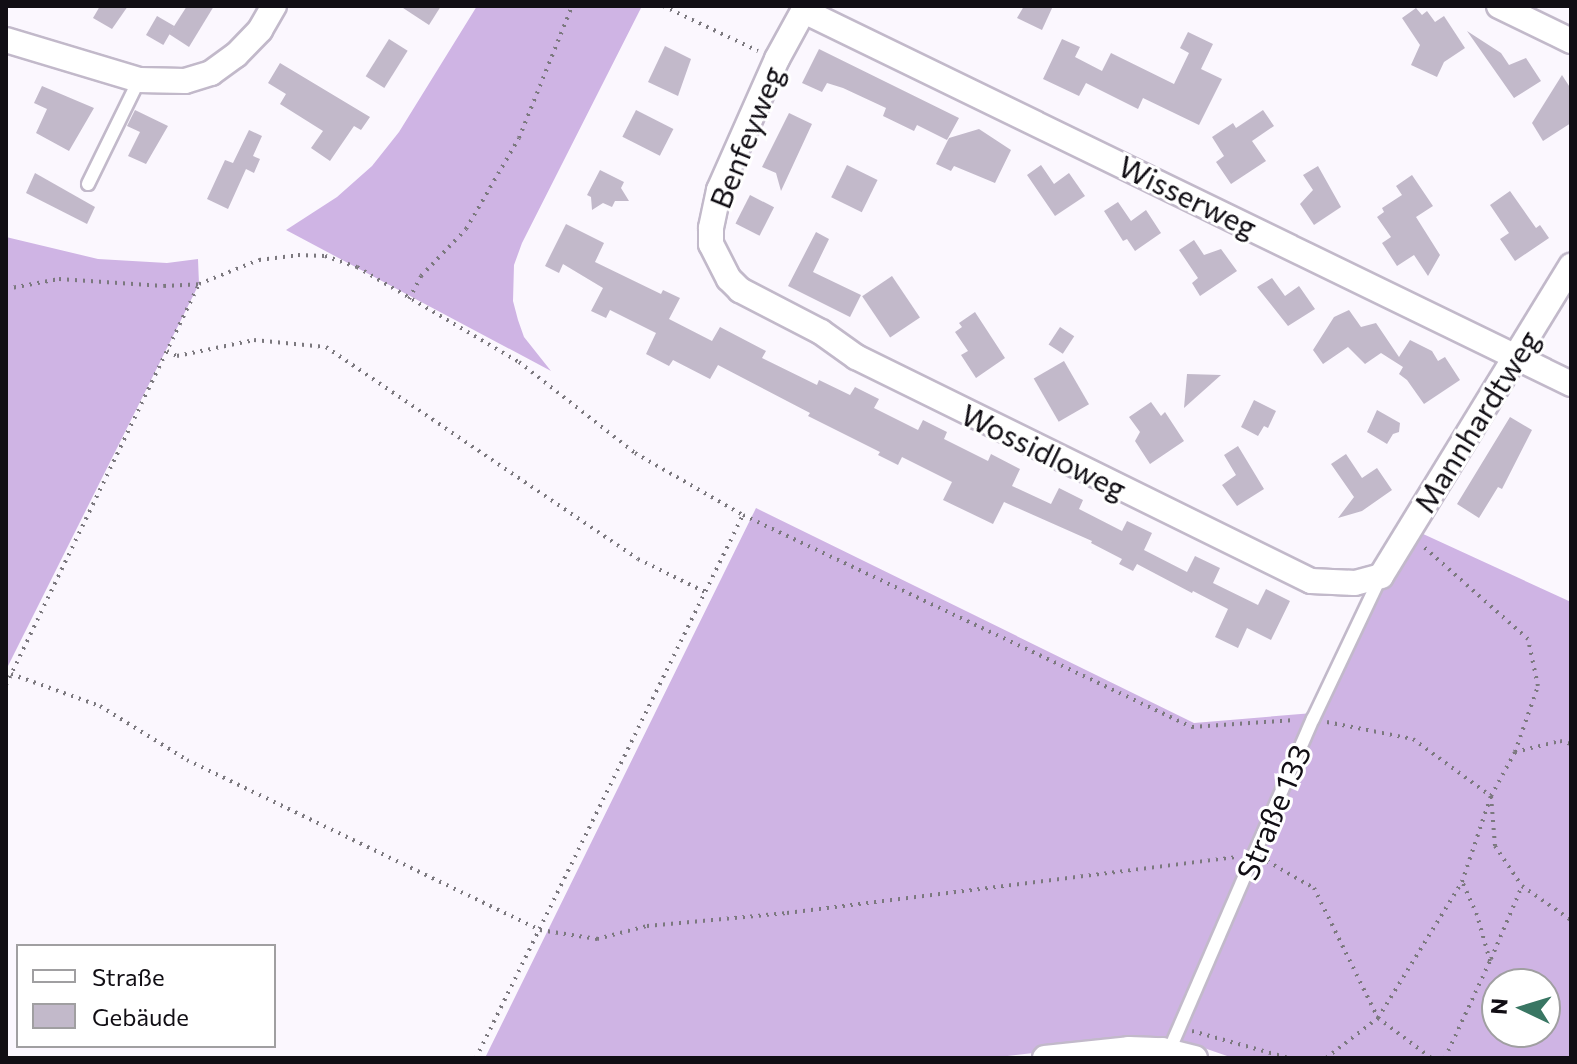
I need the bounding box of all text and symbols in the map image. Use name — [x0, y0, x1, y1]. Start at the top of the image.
street label: Benfeyweg — [701, 61, 791, 213]
street label: Wisserweg — [1113, 147, 1263, 245]
street label: Mannhardtweg — [1406, 323, 1546, 519]
street label: Wossidloweg — [956, 396, 1132, 506]
street label: Straße 133 — [1228, 739, 1318, 885]
legend — [16, 944, 276, 1048]
text: Straße — [92, 962, 165, 991]
north arrow — [1481, 968, 1561, 1048]
text: N — [1485, 997, 1513, 1016]
text: Gebäude — [92, 1002, 189, 1031]

